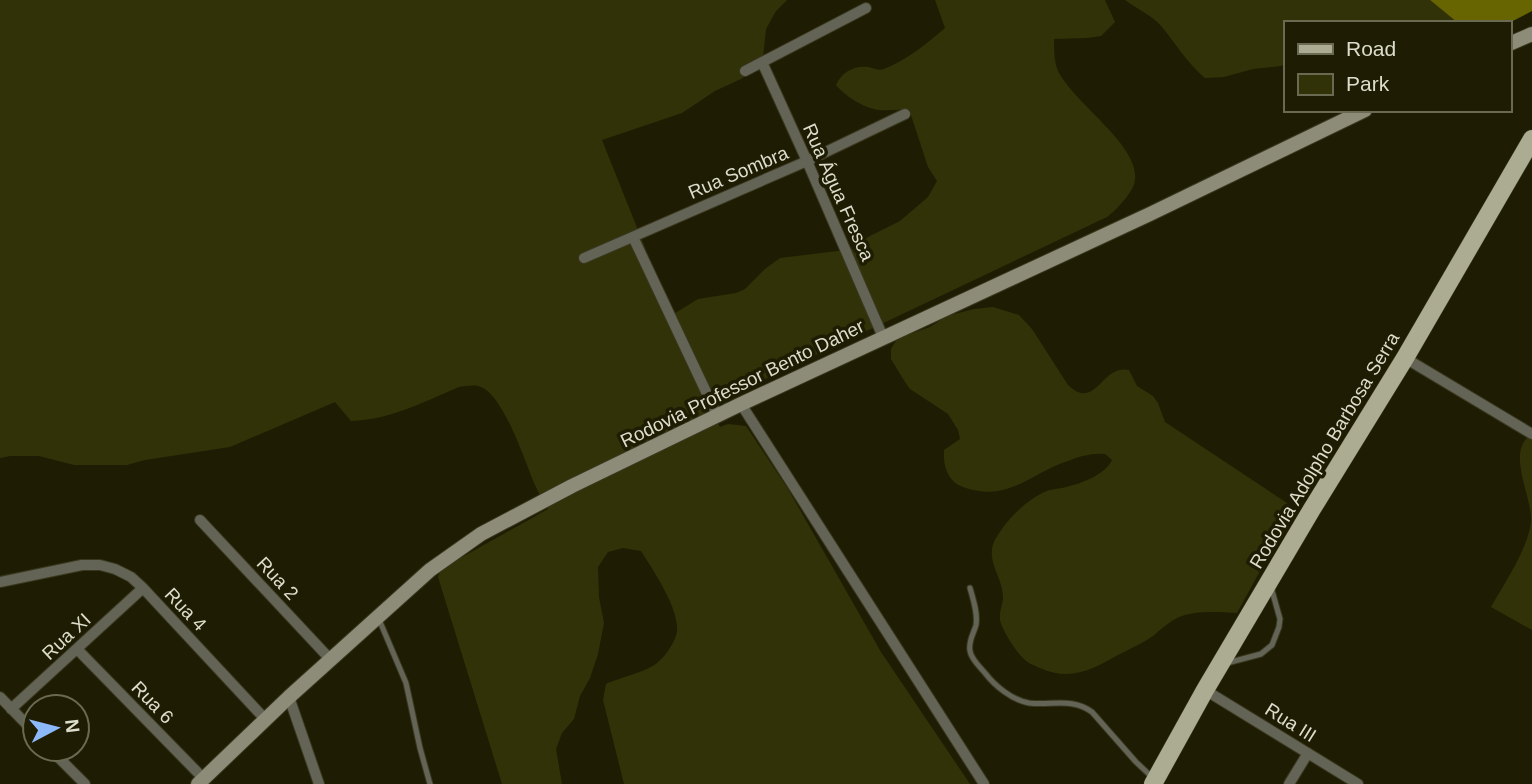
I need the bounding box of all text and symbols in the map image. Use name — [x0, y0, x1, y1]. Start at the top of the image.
legend — [1284, 21, 1511, 112]
text: Road — [1346, 37, 1396, 60]
text: Park — [1346, 72, 1390, 95]
street label: Rua Água Fresca — [799, 120, 878, 264]
street label: Rua Sombra — [685, 142, 792, 203]
street label: Rodovia Professor Bento Daher — [617, 315, 868, 452]
street label: Rodovia Adolpho Barbosa Serra — [1246, 328, 1404, 572]
street label: Rua 2 — [253, 553, 303, 604]
street label: Rua 4 — [161, 584, 211, 635]
street label: Rua XI — [38, 609, 95, 664]
street label: Rua 6 — [127, 677, 178, 728]
north arrow — [21, 693, 91, 763]
street label: Rua III — [1261, 699, 1320, 746]
text: N — [61, 718, 84, 734]

